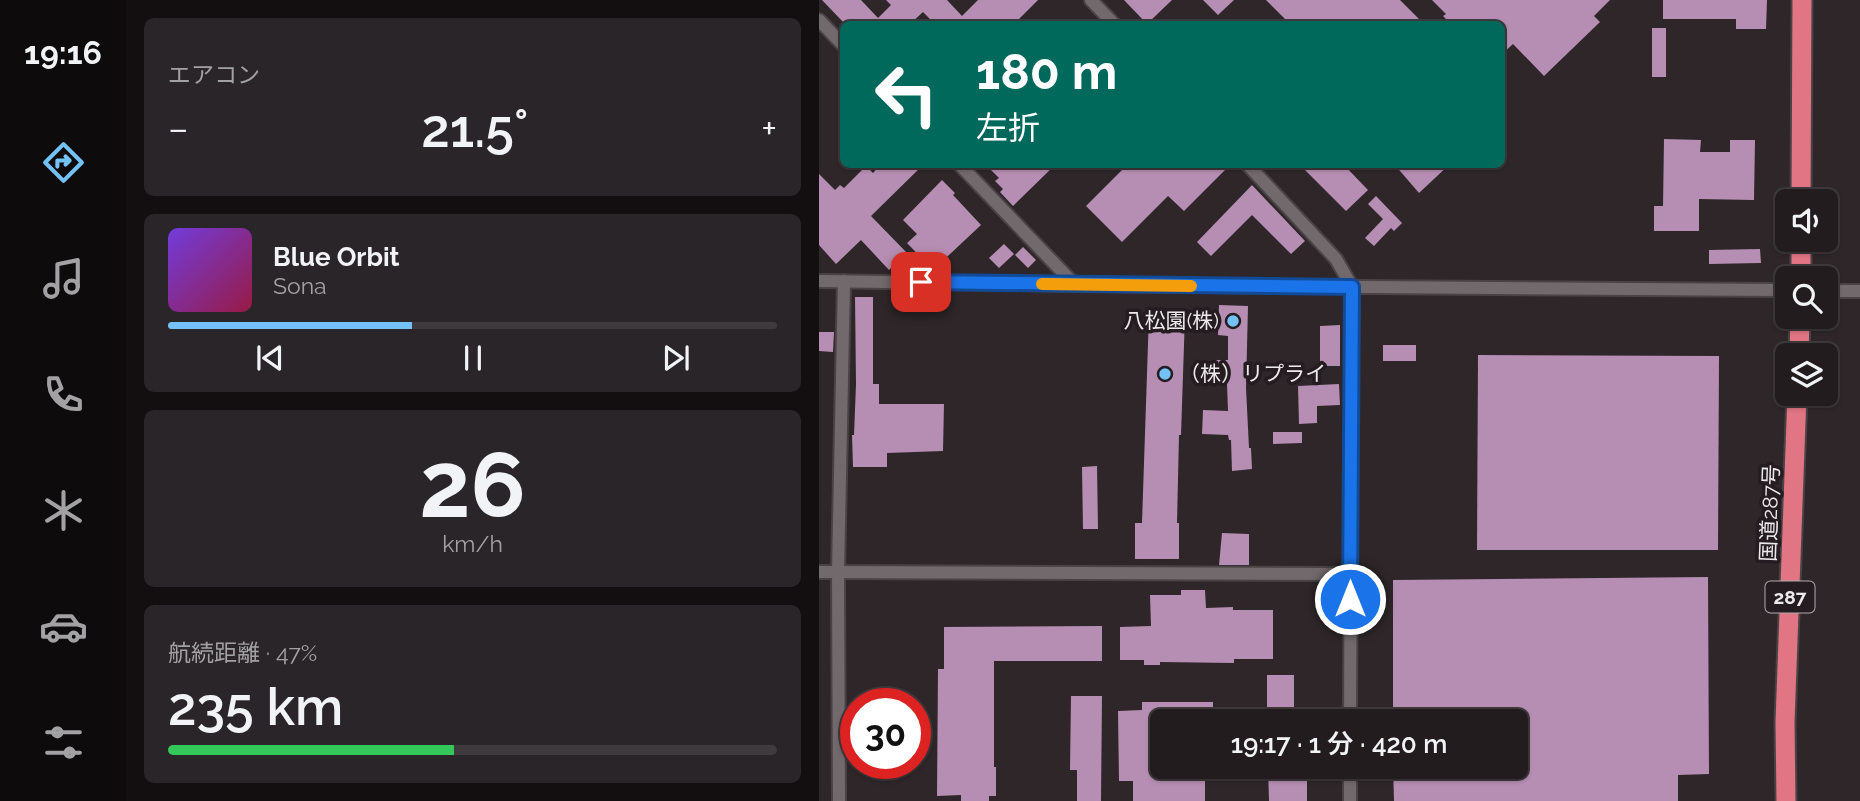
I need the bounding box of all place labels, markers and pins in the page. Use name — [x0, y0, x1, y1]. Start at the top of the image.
pin — [891, 252, 951, 312]
place label: 八松園(株) — [1124, 308, 1219, 333]
marker: 八松園(株) — [1225, 313, 1241, 329]
place label: （株）リプライ — [1179, 361, 1326, 386]
marker: （株）リプライ — [1157, 366, 1173, 382]

